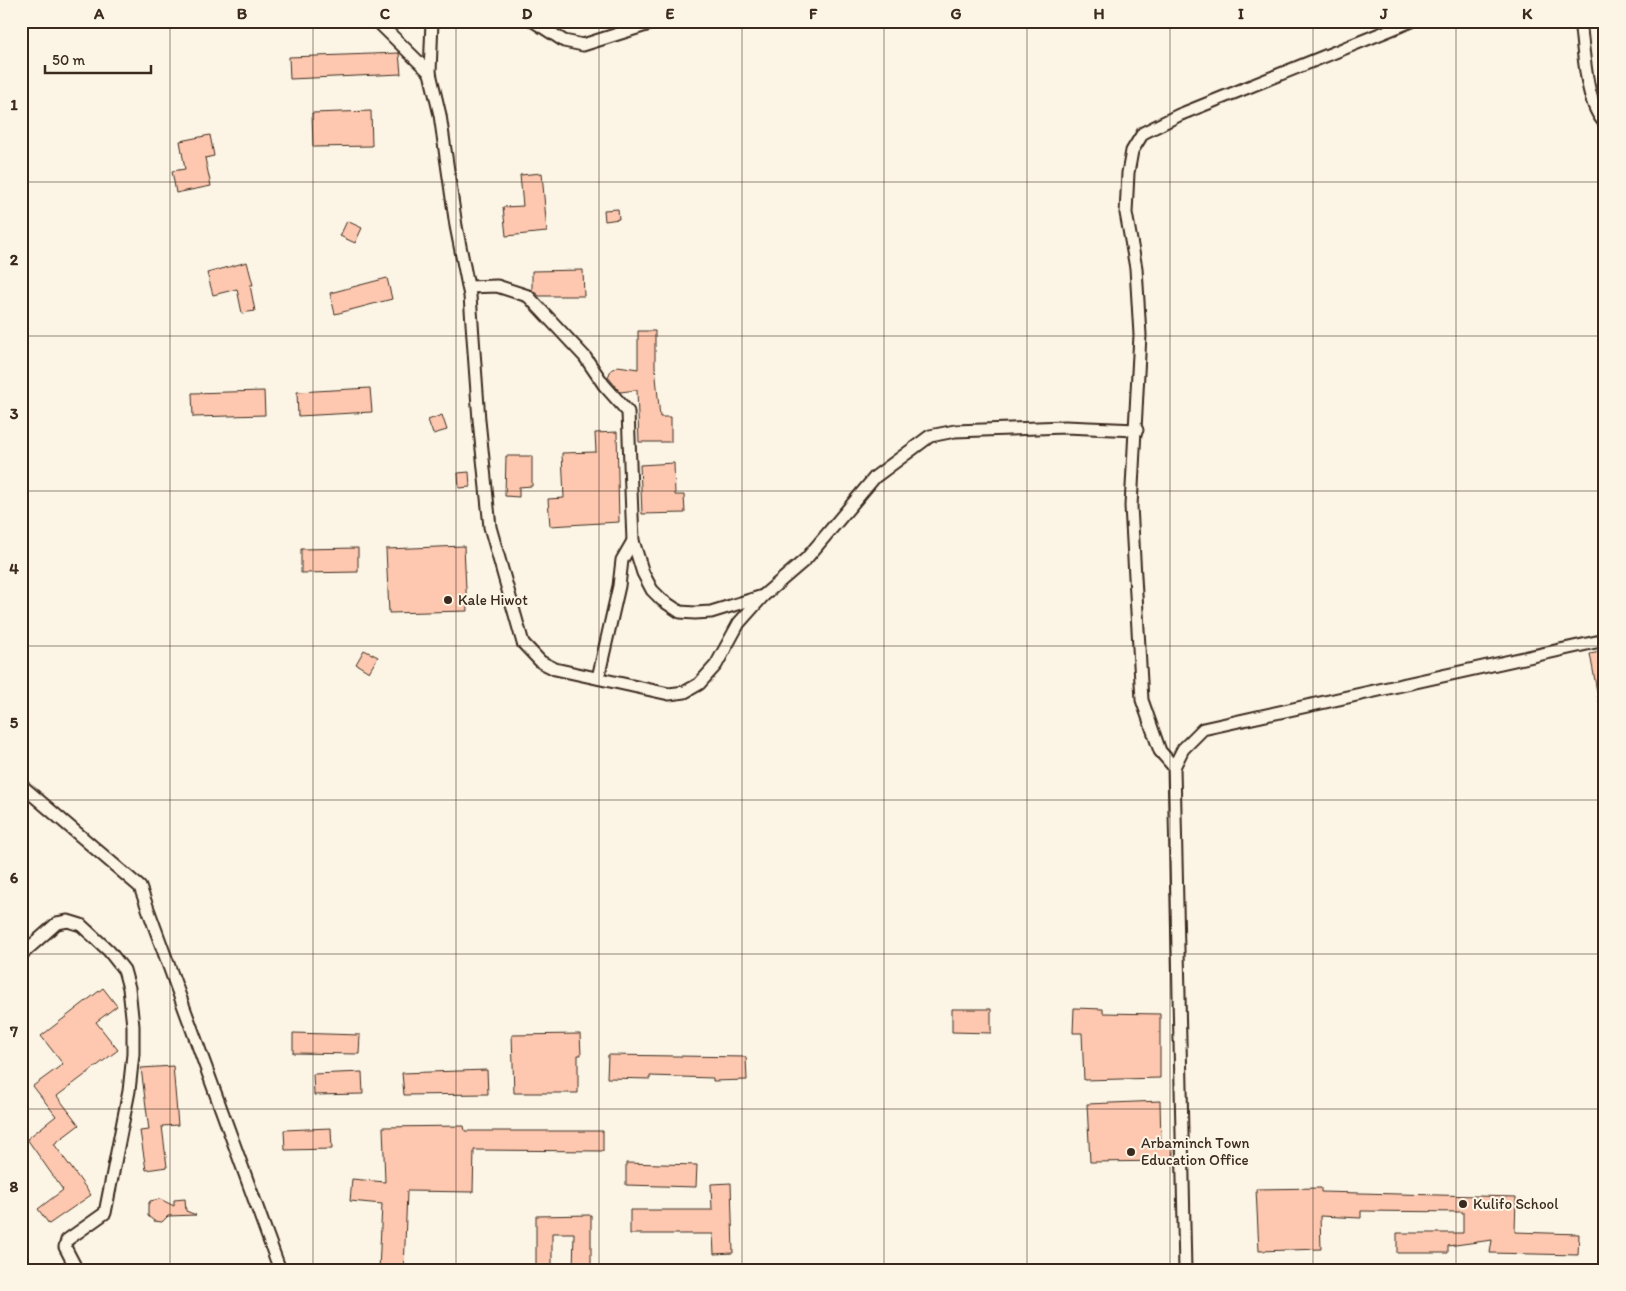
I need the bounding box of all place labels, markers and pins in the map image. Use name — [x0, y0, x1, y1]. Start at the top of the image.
place label: Kale Hiwot — [458, 591, 528, 609]
marker: Kale Hiwot — [442, 594, 454, 606]
place label: Arbaminch Town Education Office — [1141, 1134, 1250, 1169]
marker: Arbaminch Town Education Office — [1125, 1146, 1137, 1158]
place label: Kulifo School — [1473, 1195, 1559, 1213]
marker: Kulifo School — [1457, 1198, 1469, 1210]

